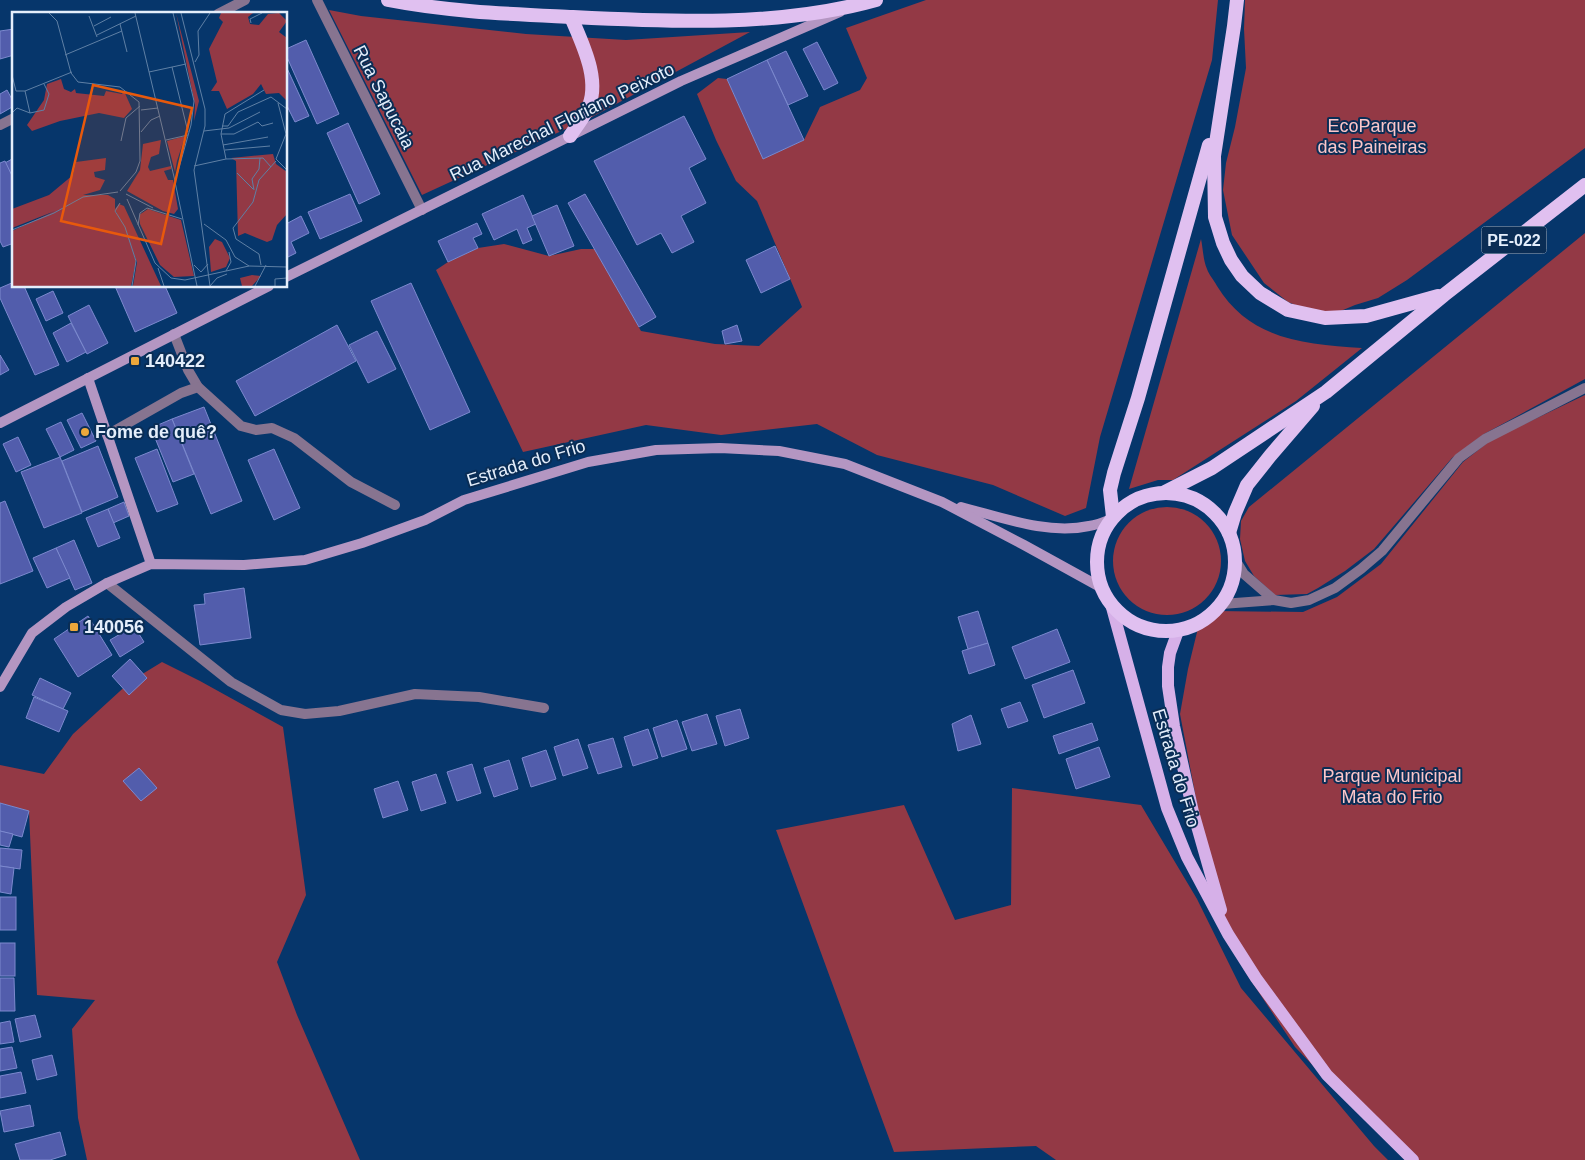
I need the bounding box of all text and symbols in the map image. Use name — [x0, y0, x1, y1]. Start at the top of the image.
inset map — [12, 12, 288, 288]
street label: Rua Sapucaia — [349, 42, 419, 153]
street label: Rua Marechal Floriano Peixoto — [447, 59, 677, 185]
park label: EcoParque das Paineiras — [1317, 116, 1427, 157]
road number: PE-022 — [1482, 226, 1546, 254]
place label: 140422 — [145, 351, 205, 371]
marker: 140422 — [129, 355, 141, 367]
place label: Fome de quê? — [95, 422, 217, 442]
marker: Fome de quê? — [79, 426, 91, 438]
street label: Estrada do Frio — [464, 435, 588, 491]
place label: 140056 — [84, 617, 144, 637]
marker: 140056 — [68, 621, 80, 633]
street label: Estrada do Frio — [1148, 706, 1204, 830]
park label: Parque Municipal Mata do Frio — [1322, 766, 1462, 807]

